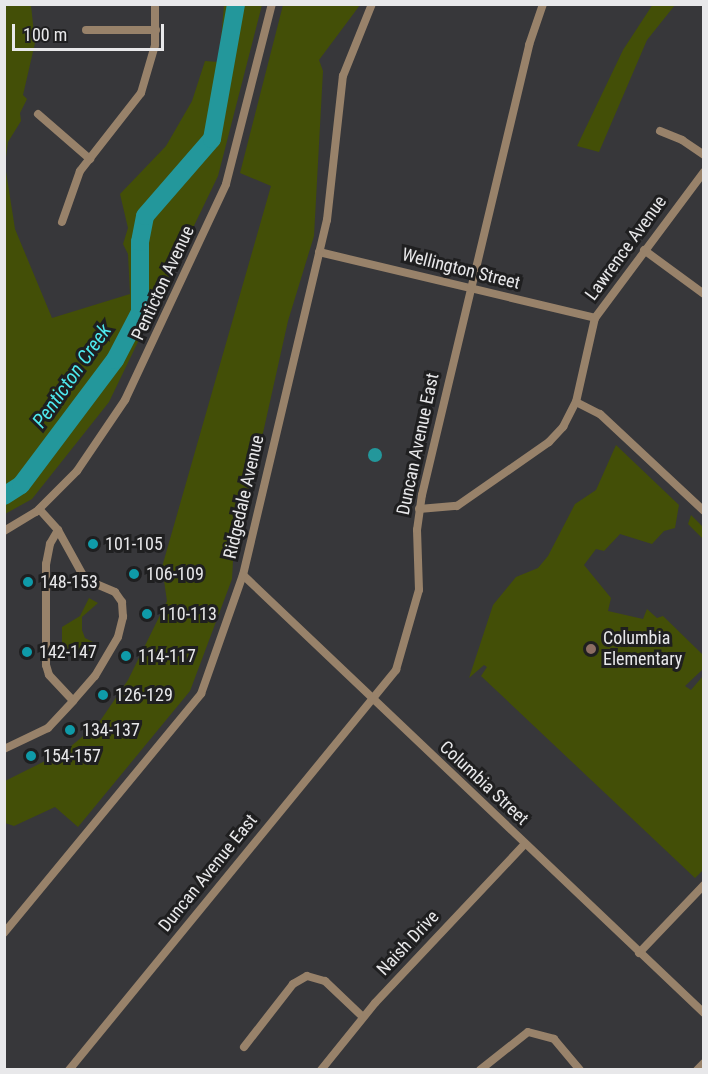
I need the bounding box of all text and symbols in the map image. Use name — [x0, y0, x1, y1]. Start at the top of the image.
scale bar — [15, 12, 166, 50]
text: 100 m — [23, 24, 67, 45]
street label: Lawrence Avenue — [581, 191, 671, 305]
street label: Penticton Avenue — [127, 222, 199, 344]
street label: Wellington Street — [400, 244, 522, 294]
water label: Penticton Creek — [27, 319, 117, 433]
street label: Duncan Avenue East — [392, 371, 444, 517]
street label: Ridgedale Avenue — [219, 433, 269, 561]
place label: 101-105 — [105, 533, 163, 555]
marker: 101-105 — [86, 537, 100, 551]
place label: 106-109 — [146, 563, 204, 585]
marker: 106-109 — [127, 567, 141, 581]
place label: 148-153 — [40, 571, 98, 593]
marker: 148-153 — [21, 575, 35, 589]
place label: 110-113 — [159, 603, 217, 625]
marker: 110-113 — [140, 607, 154, 621]
place label: Columbia Elementary — [603, 628, 682, 670]
place label: 142-147 — [39, 641, 97, 663]
marker: Columbia Elementary — [584, 642, 598, 656]
marker: 142-147 — [20, 645, 34, 659]
place label: 114-117 — [138, 645, 196, 667]
marker: 114-117 — [119, 649, 133, 663]
place label: 126-129 — [115, 684, 173, 706]
marker: 126-129 — [96, 688, 110, 702]
place label: 134-137 — [82, 719, 140, 741]
marker: 134-137 — [63, 723, 77, 737]
street label: Columbia Street — [435, 736, 533, 830]
place label: 154-157 — [43, 745, 101, 767]
marker: 154-157 — [24, 749, 38, 763]
street label: Duncan Avenue East — [154, 810, 262, 936]
street label: Naish Drive — [373, 906, 443, 980]

